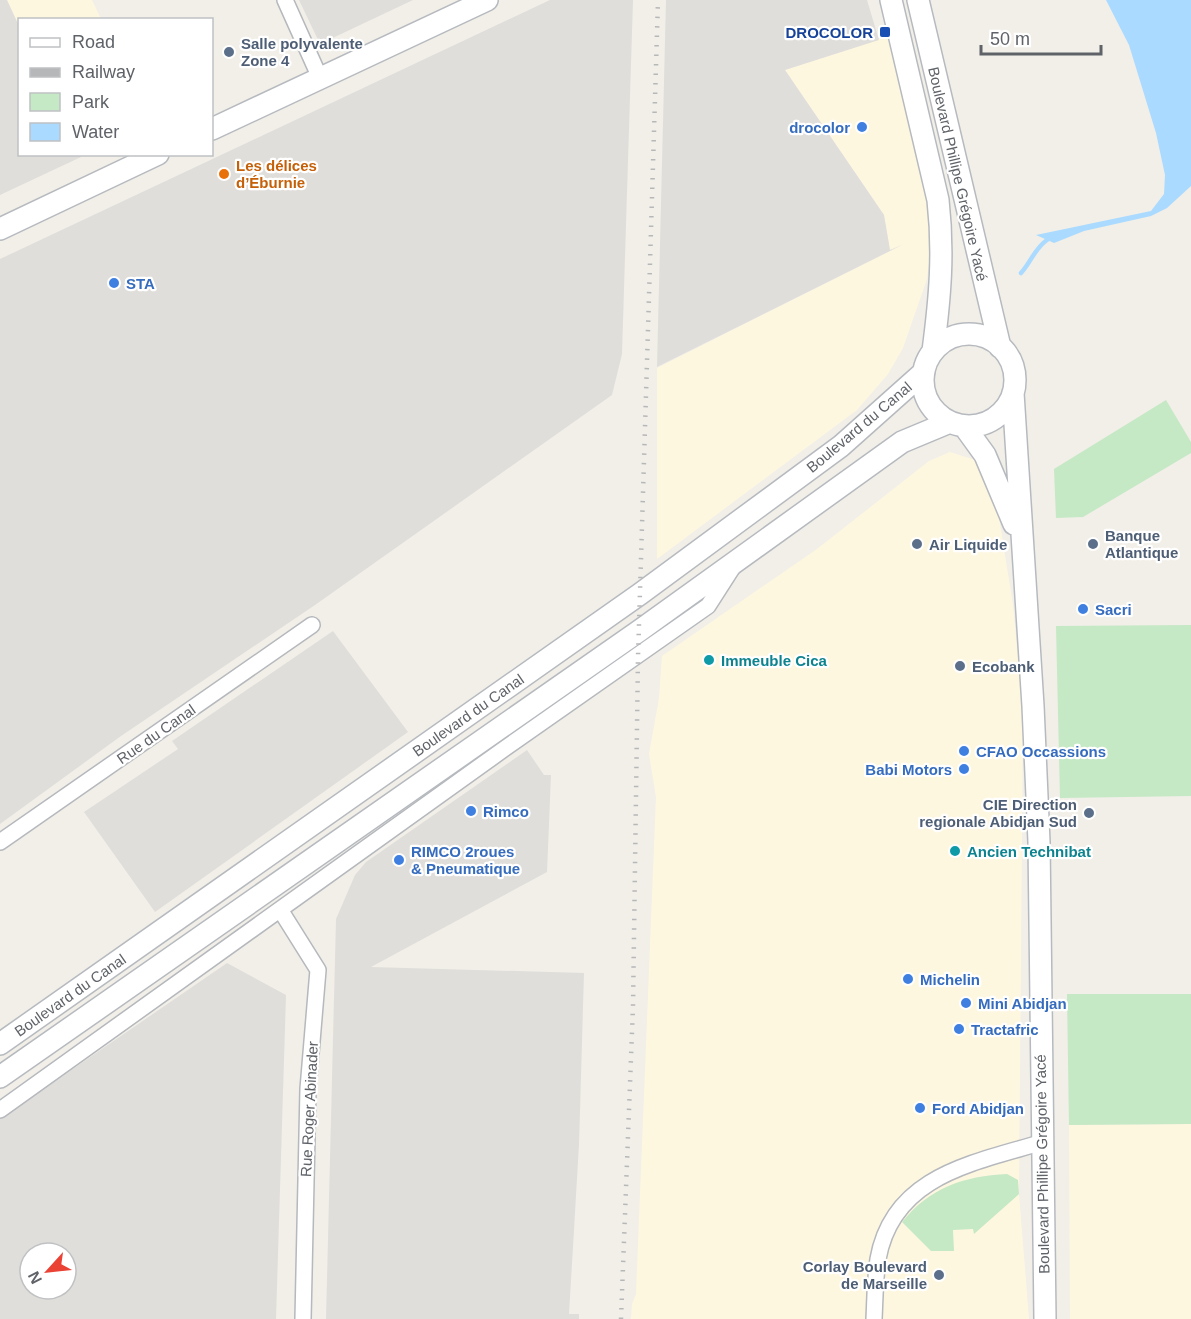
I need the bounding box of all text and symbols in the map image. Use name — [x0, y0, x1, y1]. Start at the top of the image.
legend — [18, 18, 213, 156]
scale bar — [981, 18, 1101, 56]
place label: DROCOLOR — [786, 24, 873, 41]
marker: DROCOLOR — [878, 25, 892, 39]
text: 50 m — [990, 29, 1030, 49]
text: Road — [72, 32, 115, 52]
place label: Salle polyvalente Zone 4 — [241, 35, 363, 69]
marker: Salle polyvalente Zone 4 — [222, 45, 236, 59]
text: Railway — [72, 62, 135, 82]
street label: Boulevard Phillipe Grégoire Yacé — [925, 65, 991, 283]
text: Park — [72, 92, 110, 112]
place label: drocolor — [789, 119, 850, 136]
marker: drocolor — [855, 120, 869, 134]
text: Water — [72, 122, 119, 142]
place label: Les délices d’Éburnie — [236, 157, 317, 191]
marker: Les délices d’Éburnie — [217, 167, 231, 181]
place label: STA — [126, 275, 155, 292]
marker: STA — [107, 276, 121, 290]
street label: Boulevard du Canal — [803, 378, 915, 476]
place label: Banque Atlantique — [1105, 527, 1178, 561]
place label: Air Liquide — [929, 536, 1007, 553]
marker: Air Liquide — [910, 537, 924, 551]
marker: Banque Atlantique — [1086, 537, 1100, 551]
place label: Sacri — [1095, 601, 1132, 618]
marker: Sacri — [1076, 602, 1090, 616]
place label: Immeuble Cica — [721, 652, 828, 669]
marker: Immeuble Cica — [702, 653, 716, 667]
place label: Ecobank — [972, 658, 1035, 675]
marker: Ecobank — [953, 659, 967, 673]
street label: Boulevard du Canal — [409, 670, 527, 760]
street label: Rue du Canal — [114, 701, 198, 767]
place label: CFAO Occassions — [976, 743, 1106, 760]
marker: CFAO Occassions — [957, 744, 971, 758]
place label: Babi Motors — [865, 761, 952, 778]
marker: Babi Motors — [957, 762, 971, 776]
place label: CIE Direction regionale Abidjan Sud — [919, 796, 1077, 830]
place label: Rimco — [483, 803, 529, 820]
marker: Rimco — [464, 804, 478, 818]
marker: CIE Direction regionale Abidjan Sud — [1082, 806, 1096, 820]
place label: RIMCO 2roues & Pneumatique — [411, 843, 520, 877]
place label: Ancien Technibat — [967, 843, 1091, 860]
marker: Ancien Technibat — [948, 844, 962, 858]
marker: RIMCO 2roues & Pneumatique — [392, 853, 406, 867]
street label: Boulevard du Canal — [11, 950, 129, 1040]
place label: Michelin — [920, 971, 980, 988]
marker: Michelin — [901, 972, 915, 986]
place label: Mini Abidjan — [978, 995, 1067, 1012]
marker: Mini Abidjan — [959, 996, 973, 1010]
place label: Tractafric — [971, 1021, 1039, 1038]
marker: Tractafric — [952, 1022, 966, 1036]
street label: Rue Roger Abinader — [297, 1041, 321, 1177]
street label: Boulevard Phillipe Grégoire Yacé — [1032, 1054, 1052, 1274]
place label: Ford Abidjan — [932, 1100, 1024, 1117]
marker: Ford Abidjan — [913, 1101, 927, 1115]
north arrow — [18, 1241, 78, 1301]
place label: Corlay Boulevard de Marseille — [803, 1258, 927, 1292]
marker: Corlay Boulevard de Marseille — [932, 1268, 946, 1282]
text: N — [25, 1269, 45, 1287]

